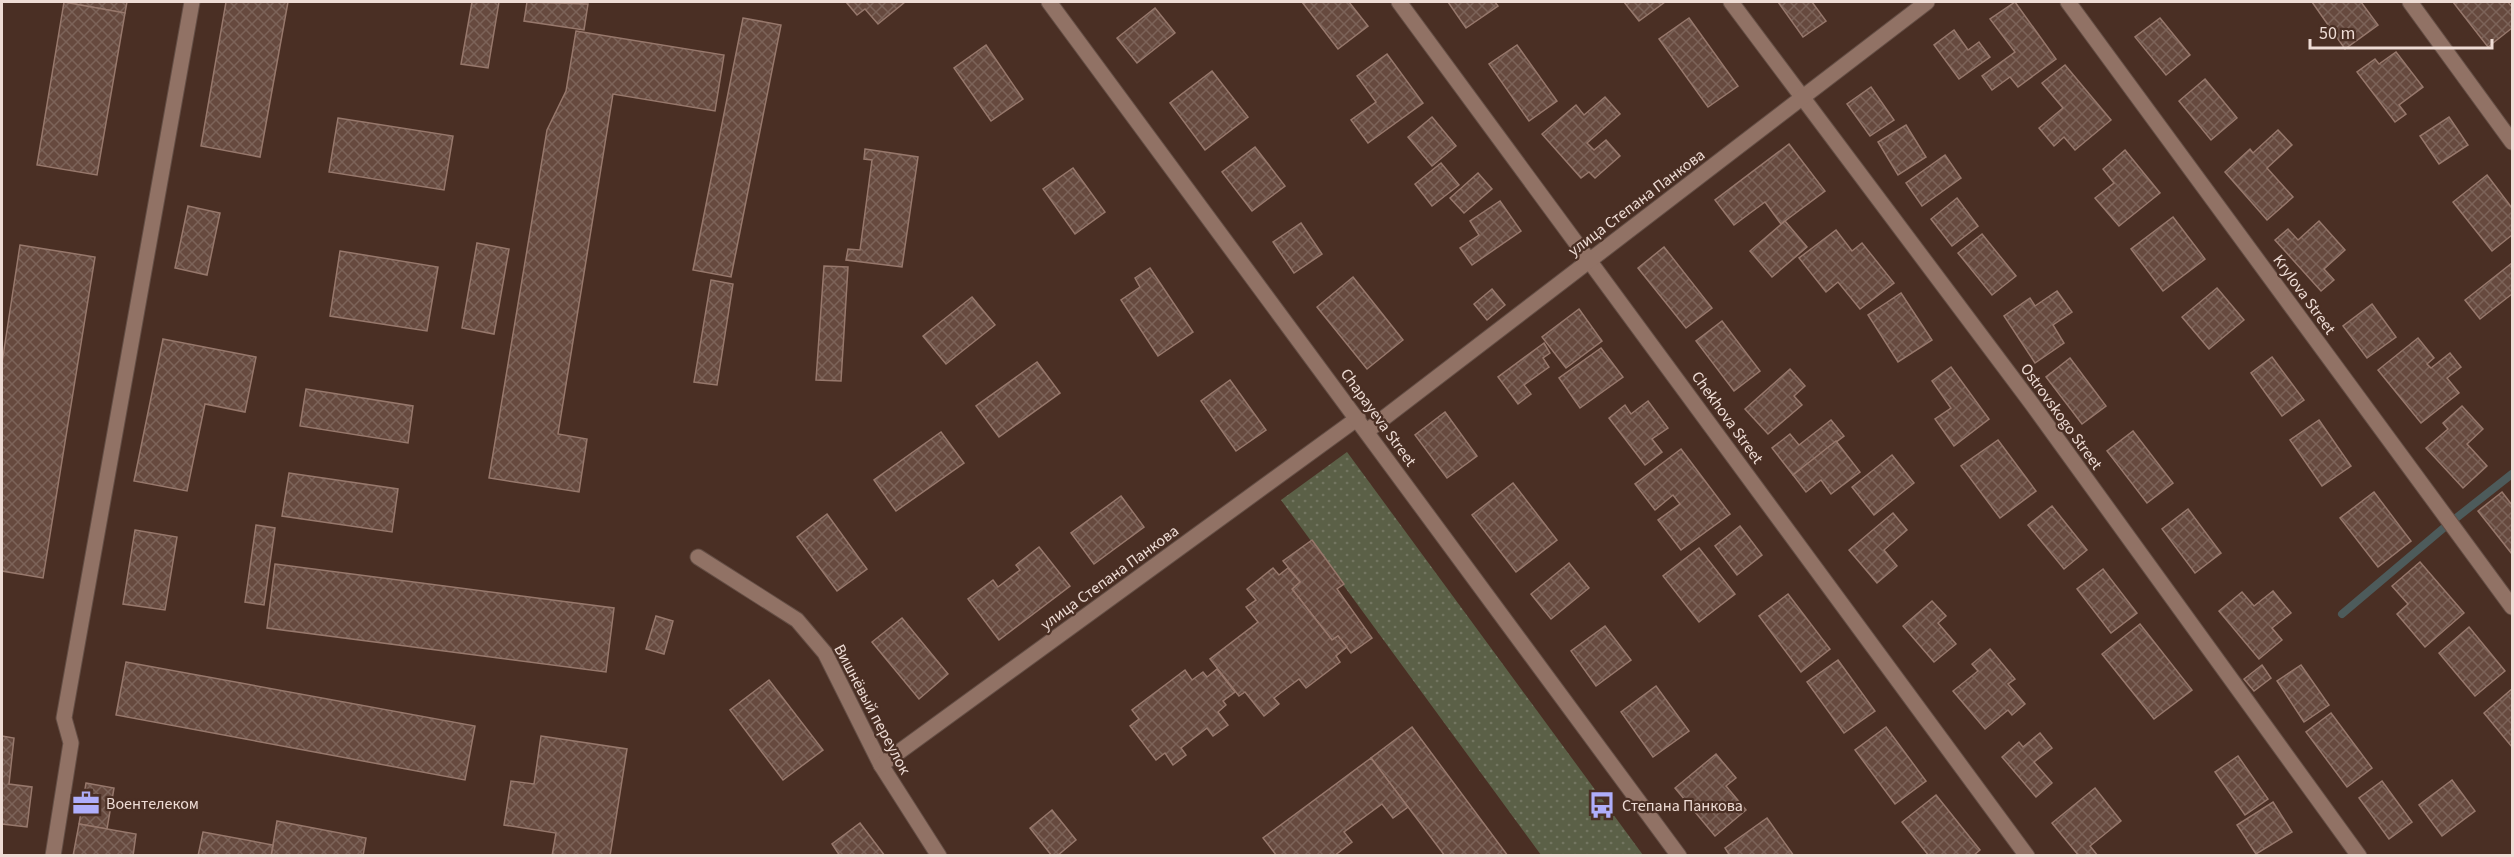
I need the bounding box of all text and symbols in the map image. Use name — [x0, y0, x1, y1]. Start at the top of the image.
scale bar — [2310, 12, 2492, 50]
text: 50 m — [2319, 21, 2355, 46]
street label: улица Степана Панкова — [1564, 144, 1709, 262]
street label: Krylova Street — [2268, 250, 2341, 340]
street label: Ostrovskogo Street — [2015, 359, 2108, 475]
street label: Chapayeva Street — [1335, 364, 1422, 472]
street label: Chekhova Street — [1686, 367, 1769, 469]
street label: улица Степана Панкова — [1036, 520, 1183, 635]
street label: Вишнёвый переулок — [828, 640, 916, 779]
office icon: Воентелеком — [71, 788, 101, 818]
bus stop icon: Степана Панкова — [1587, 790, 1617, 820]
place label: Воентелеком — [106, 793, 199, 815]
place label: Степана Панкова — [1622, 795, 1743, 817]

